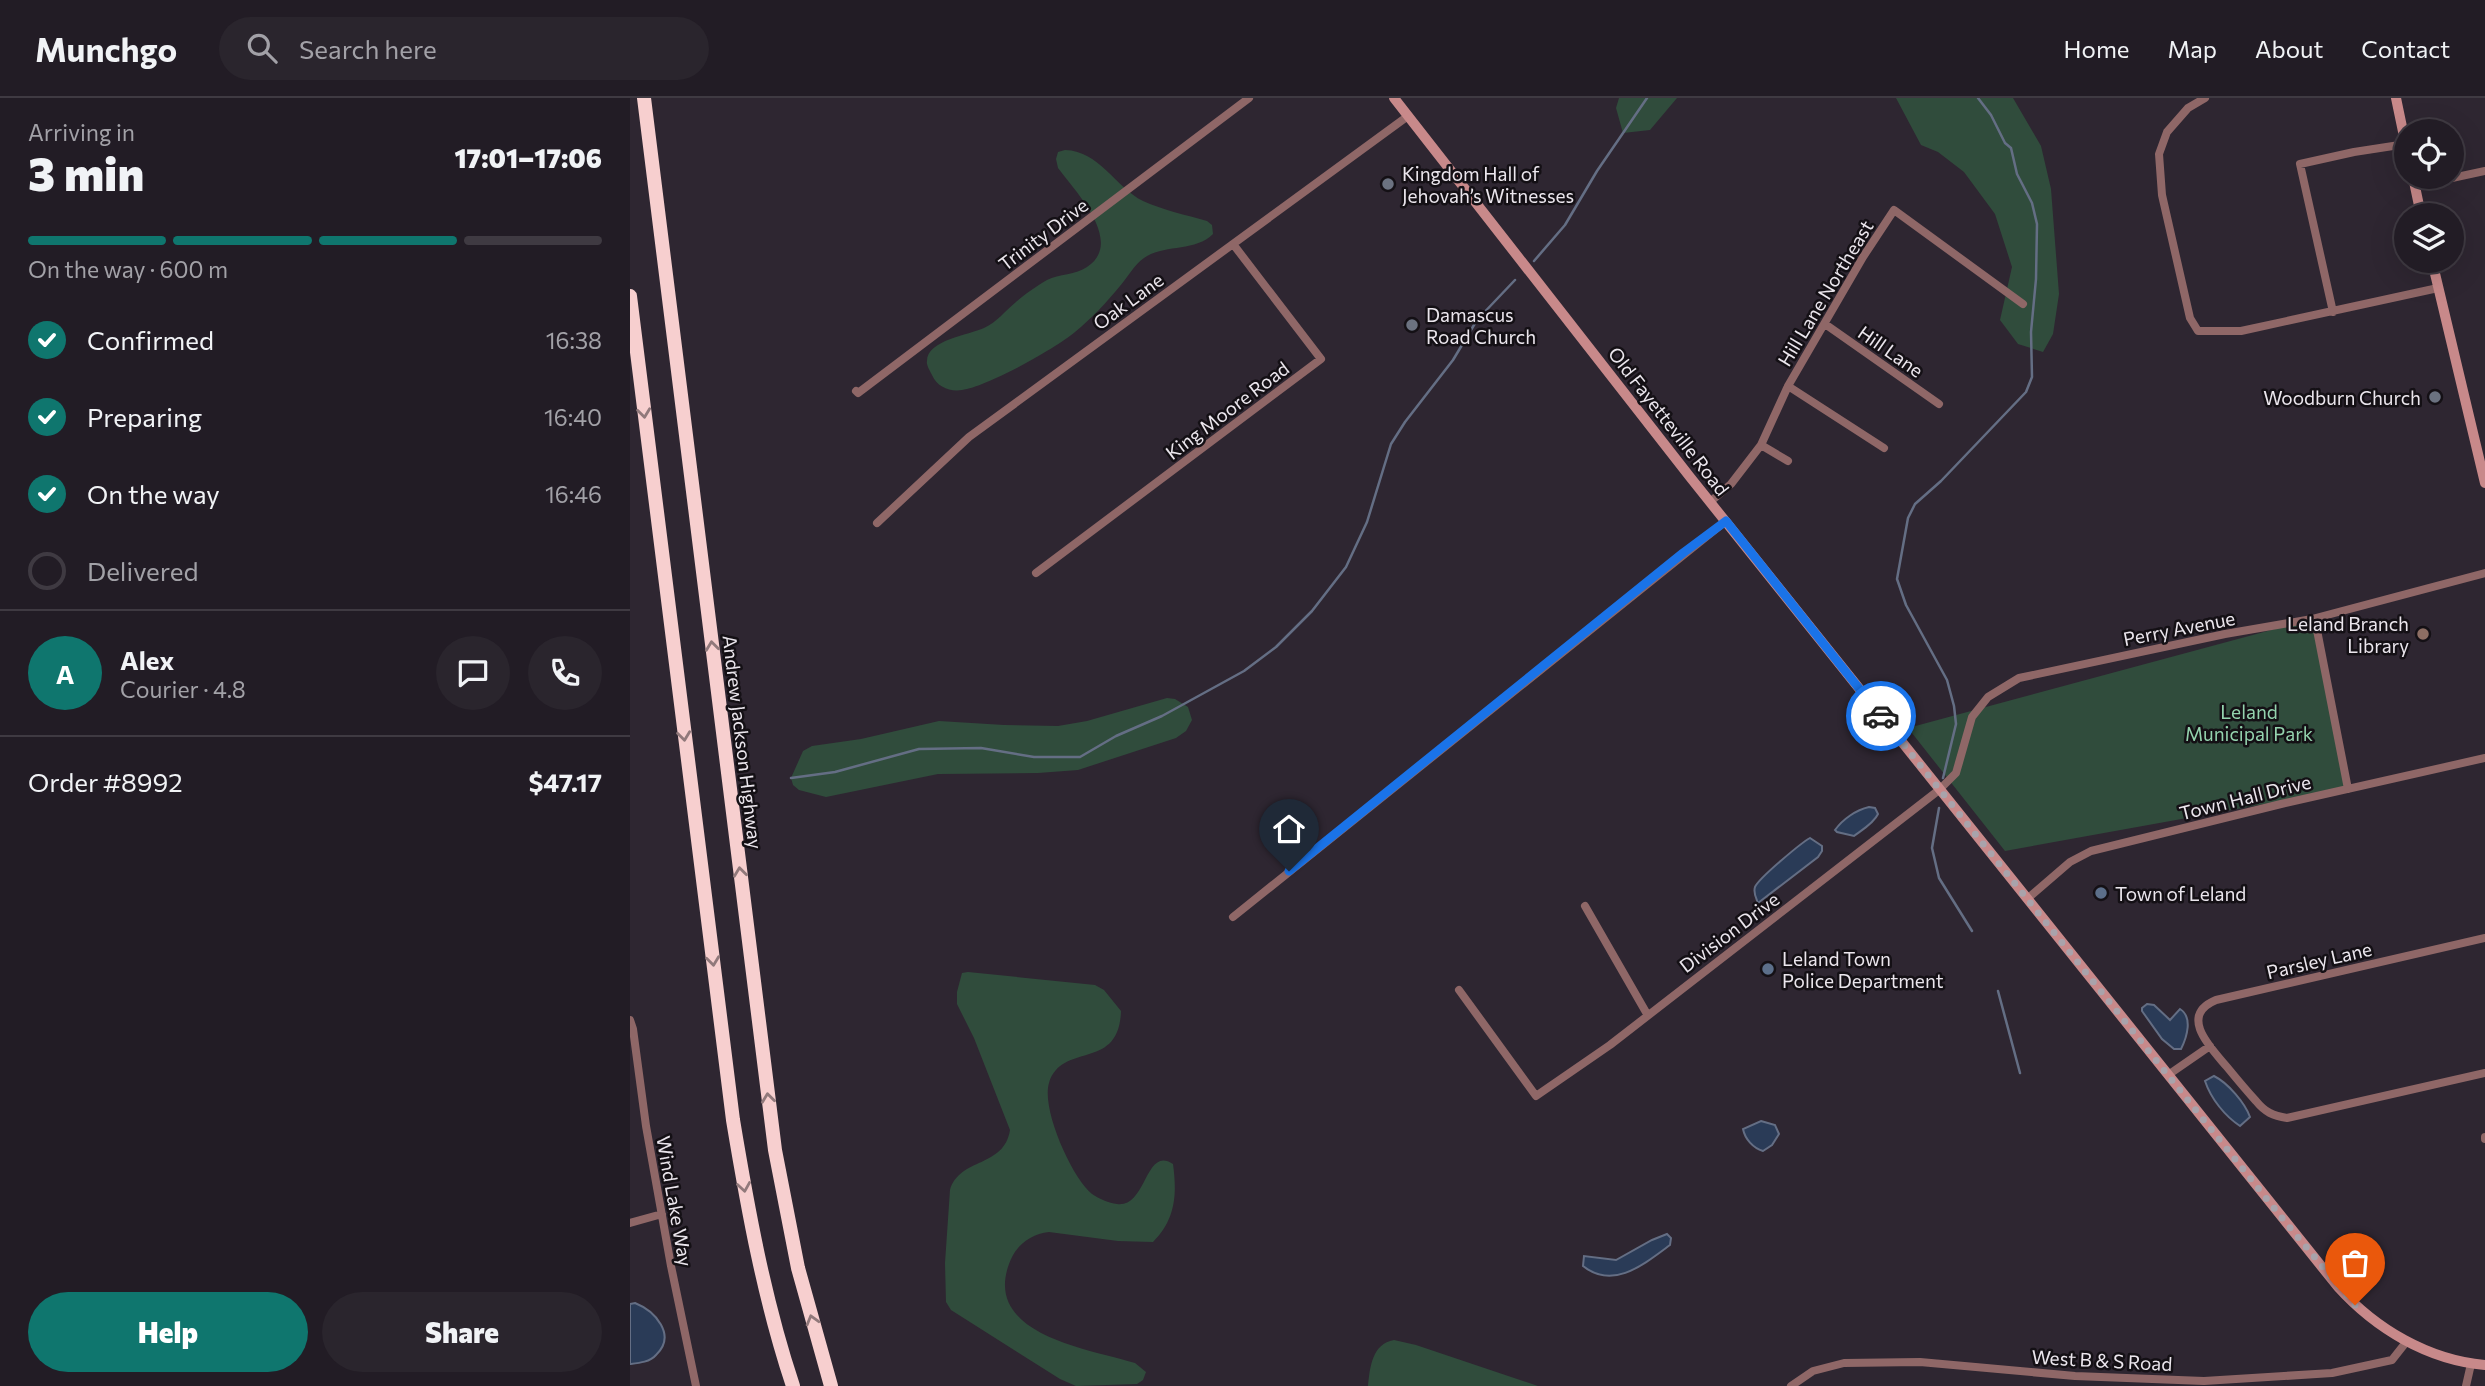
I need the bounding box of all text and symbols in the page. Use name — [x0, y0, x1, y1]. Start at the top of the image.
search box — [219, 17, 709, 80]
text: Munchgo — [35, 28, 177, 69]
icon: search — [243, 29, 281, 67]
text: Search here — [299, 33, 437, 64]
text: Home — [2064, 34, 2130, 63]
text: Map — [2168, 34, 2217, 63]
text: About — [2255, 34, 2323, 63]
text: Contact — [2361, 34, 2450, 63]
text: Arriving in — [28, 118, 135, 146]
map controls — [2394, 119, 2464, 273]
button: locate — [2394, 119, 2464, 189]
text: 17:01–17:06 — [454, 142, 602, 173]
text: 3 min — [28, 144, 144, 200]
place label: Kingdom Hall of Jehovah’s Witnesses — [1402, 162, 1574, 207]
marker: Kingdom Hall of Jehovah’s Witnesses — [1380, 176, 1396, 192]
street label: Trinity Drive — [994, 193, 1092, 275]
button: layers — [2394, 203, 2464, 273]
street label: Hill Lane Northeast — [1772, 216, 1878, 370]
text: On the way · 600 m — [28, 255, 228, 283]
street label: Oak Lane — [1088, 268, 1168, 334]
place label: Damascus Road Church — [1426, 303, 1536, 348]
marker: Damascus Road Church — [1404, 317, 1420, 333]
street label: Hill Lane — [1854, 320, 1928, 382]
icon: check — [28, 321, 66, 359]
text: Confirmed — [87, 324, 214, 355]
text: 16:38 — [546, 326, 602, 354]
street label: Old Fayetteville Road — [1604, 342, 1734, 500]
street label: King Moore Road — [1161, 356, 1293, 464]
place label: Woodburn Church — [2263, 386, 2421, 409]
marker: Woodburn Church — [2427, 389, 2443, 405]
icon: check — [28, 398, 66, 436]
text: Preparing — [87, 401, 202, 432]
text: 16:40 — [544, 403, 602, 431]
one-way arrow — [637, 407, 652, 418]
icon: check — [28, 475, 66, 513]
text: On the way — [87, 478, 220, 509]
text: 16:46 — [545, 480, 602, 508]
text: Delivered — [87, 555, 198, 586]
street label: Perry Avenue — [2121, 606, 2237, 650]
place label: Leland Branch Library — [2287, 612, 2409, 657]
marker: Leland Branch Library — [2415, 626, 2431, 642]
street label: Andrew Jackson Highway — [718, 634, 768, 850]
button: chat — [436, 636, 510, 710]
button: phone — [528, 636, 602, 710]
one-way arrow — [704, 640, 719, 652]
text: Alex — [120, 644, 174, 675]
text: A — [56, 658, 74, 689]
text: Courier · 4.8 — [120, 675, 246, 703]
courier — [1846, 681, 1916, 751]
icon: car — [1862, 697, 1900, 735]
park label: Leland Municipal Park — [2185, 700, 2313, 745]
one-way arrow — [676, 730, 691, 742]
text: Order #8992 — [28, 766, 183, 797]
text: $47.17 — [528, 766, 602, 797]
street label: Town Hall Drive — [2177, 770, 2313, 824]
pin — [1259, 799, 1319, 871]
icon: home — [1270, 810, 1308, 848]
one-way arrow — [733, 866, 748, 878]
place label: Town of Leland — [2115, 882, 2246, 905]
marker: Town of Leland — [2093, 885, 2109, 901]
street label: Division Drive — [1675, 887, 1783, 977]
street label: Parsley Lane — [2264, 937, 2374, 983]
place label: Leland Town Police Department — [1782, 947, 1944, 992]
one-way arrow — [705, 956, 720, 967]
marker: Leland Town Police Department — [1760, 961, 1776, 977]
one-way arrow — [761, 1092, 776, 1103]
street label: Wind Lake Way — [652, 1134, 698, 1268]
one-way arrow — [736, 1181, 751, 1193]
pin — [2325, 1233, 2385, 1305]
icon: bag — [2336, 1244, 2374, 1282]
button: Help — [28, 1292, 308, 1372]
button: Share — [322, 1292, 602, 1372]
one-way arrow — [806, 1315, 820, 1327]
street label: West B & S Road — [2031, 1345, 2173, 1375]

